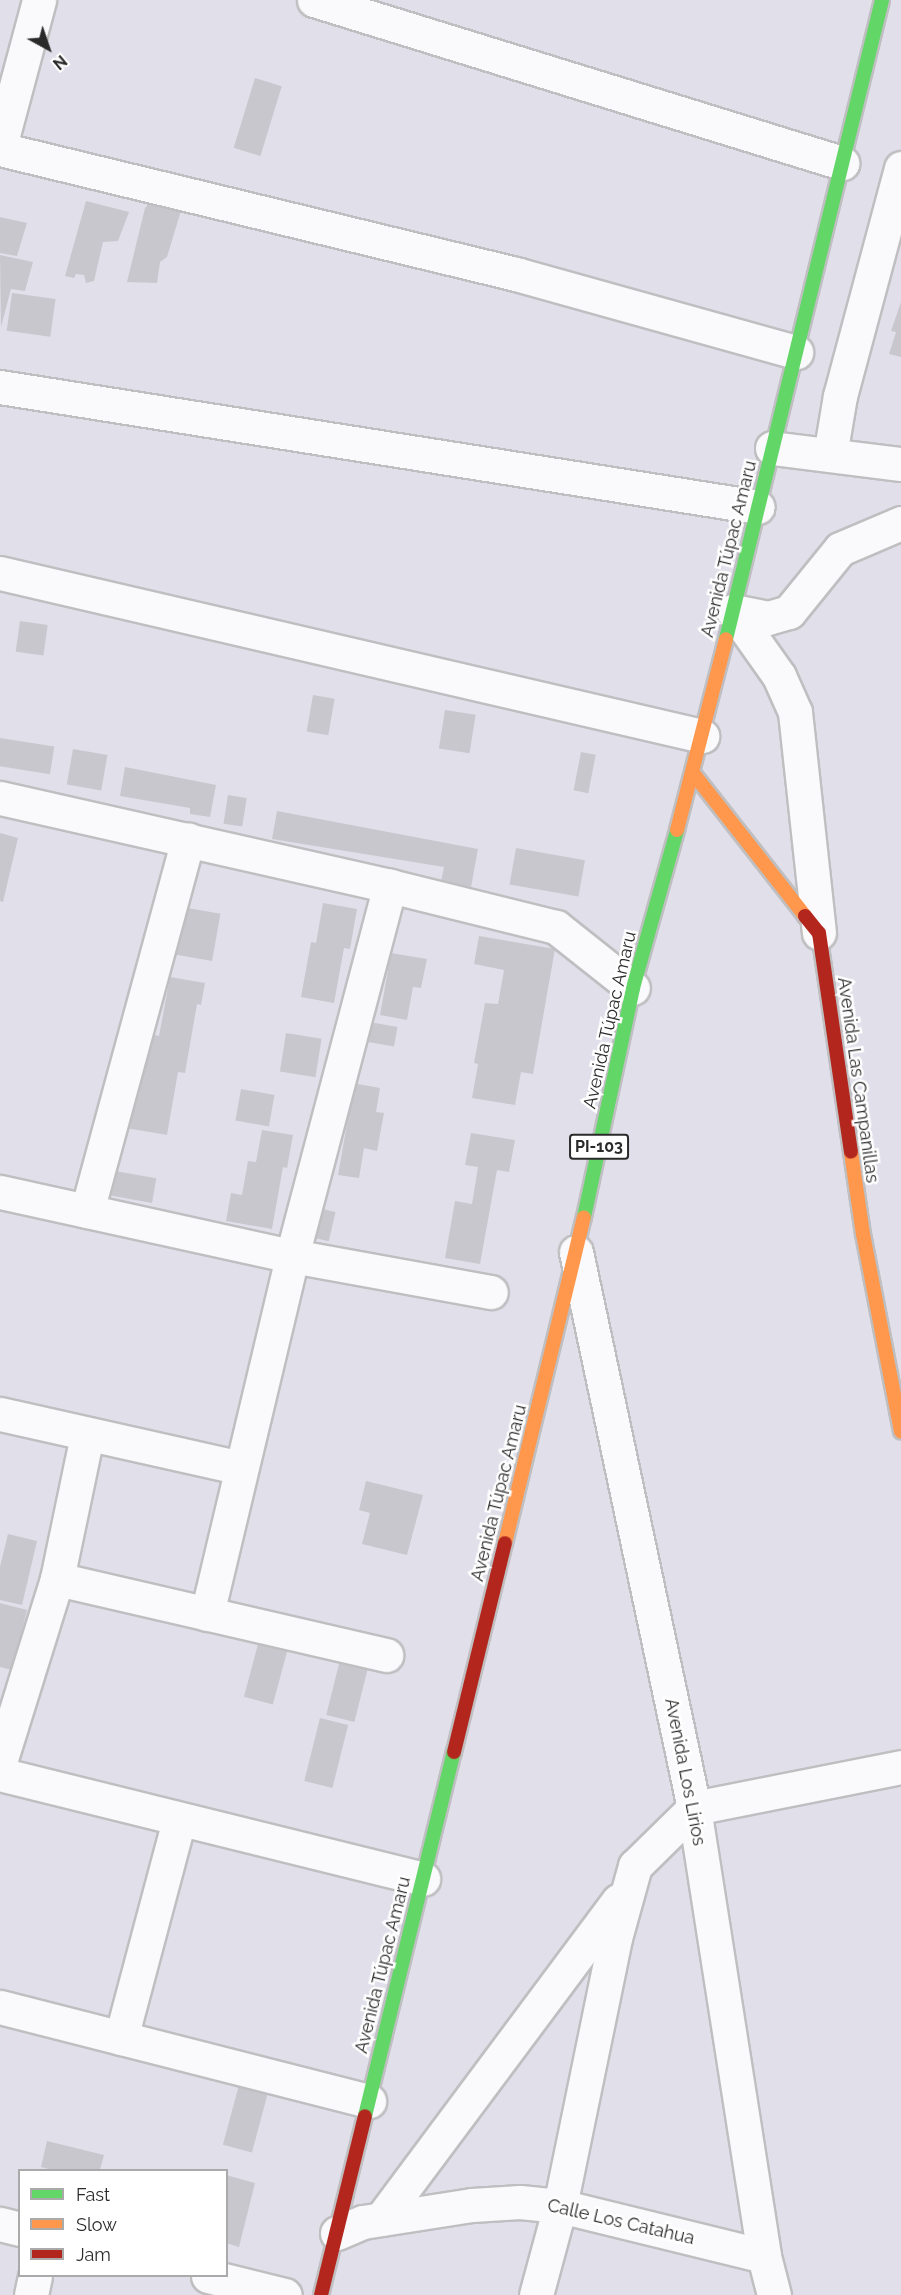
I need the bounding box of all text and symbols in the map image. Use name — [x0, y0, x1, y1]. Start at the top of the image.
north arrow — [18, 18, 78, 78]
text: N — [49, 51, 71, 73]
street label: Avenida Túpac Amaru — [696, 458, 762, 640]
street label: Avenida Túpac Amaru — [579, 929, 641, 1111]
street label: Avenida Las Campanillas — [833, 976, 883, 1184]
road number: PI-103 — [569, 1134, 629, 1160]
street label: Avenida Túpac Amaru — [466, 1402, 532, 1584]
street label: Avenida Los Lirios — [660, 1696, 710, 1848]
street label: Avenida Túpac Amaru — [350, 1874, 416, 2056]
legend — [18, 2169, 228, 2277]
text: Fast — [76, 2184, 110, 2205]
street label: Calle Los Catahua — [545, 2195, 697, 2249]
text: Slow — [76, 2214, 117, 2235]
text: Jam — [76, 2244, 111, 2265]

